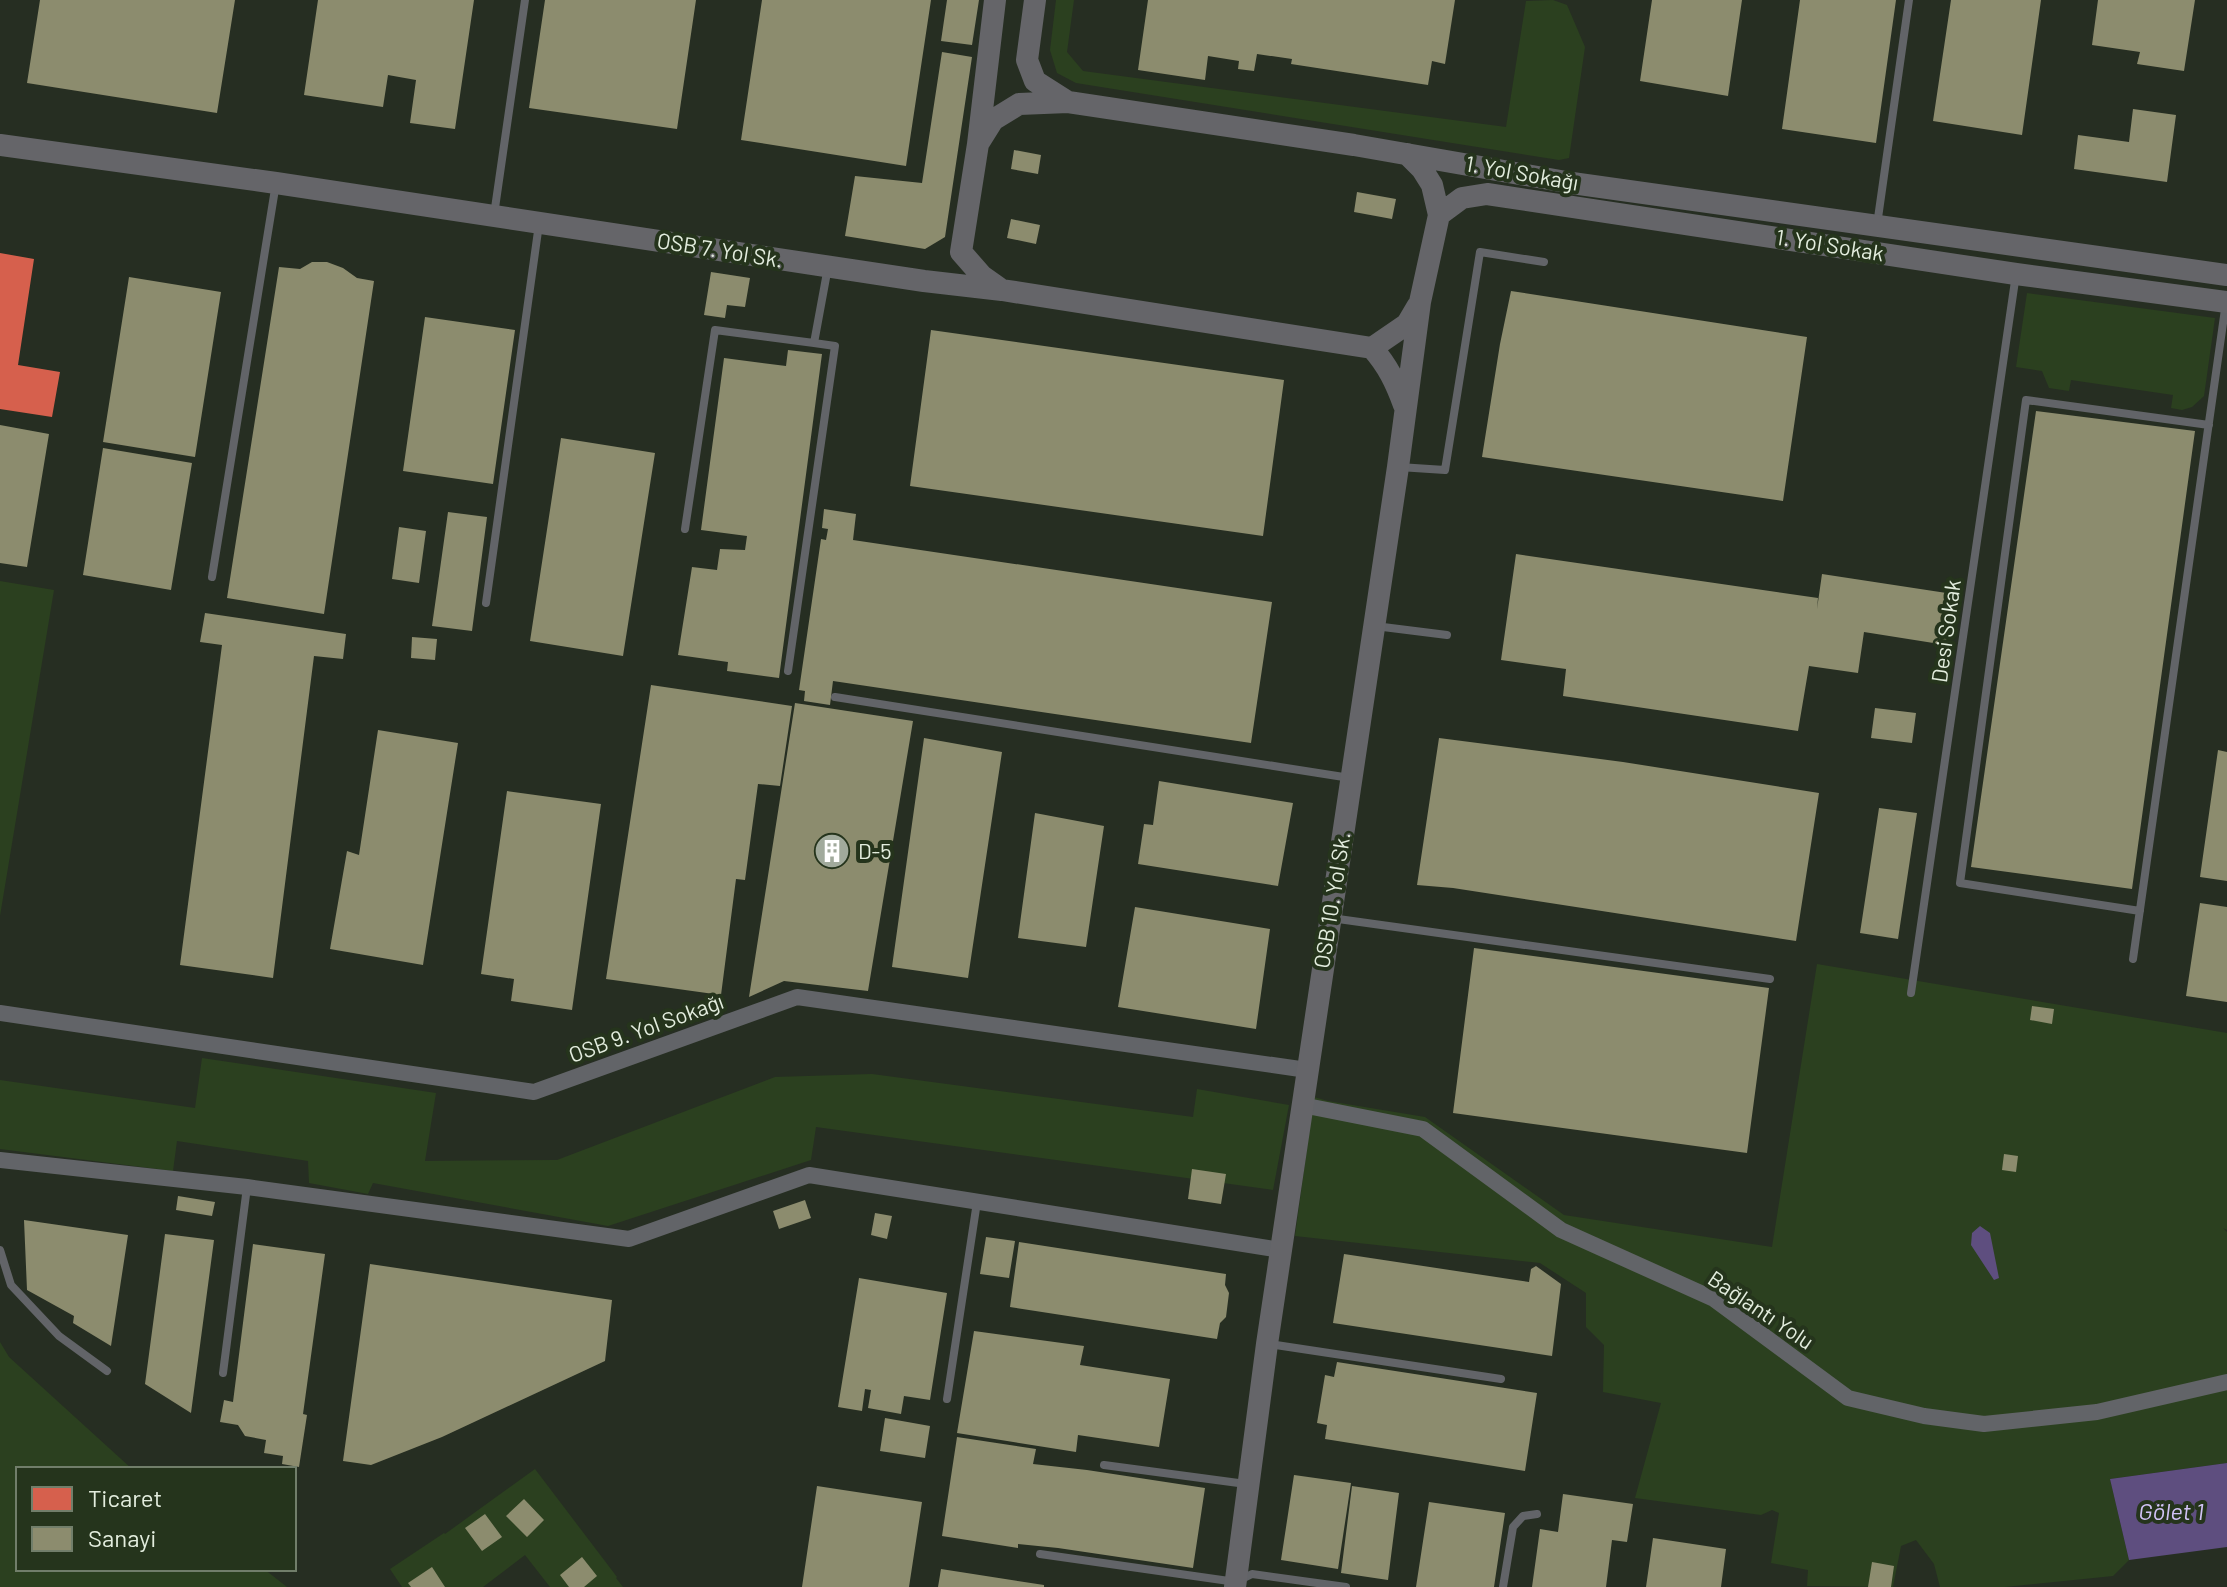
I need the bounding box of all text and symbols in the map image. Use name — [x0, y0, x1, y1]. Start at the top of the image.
street label: 1. Yol Sokağı — [1464, 149, 1581, 195]
street label: 1. Yol Sokak — [1774, 223, 1886, 265]
street label: OSB 7. Yol Sk. — [655, 226, 785, 272]
street label: Desi Sokak — [1925, 578, 1965, 684]
street label: OSB 10. Yol Sk. — [1307, 830, 1355, 970]
building icon: D-5 — [813, 832, 851, 870]
place label: D-5 — [858, 837, 892, 863]
street label: OSB 9. Yol Sokağı — [565, 987, 727, 1067]
street label: Bağlantı Yolu — [1704, 1264, 1819, 1354]
legend — [16, 1467, 296, 1571]
text: Ticaret — [88, 1483, 162, 1512]
water label: Gölet 1 — [2138, 1496, 2204, 1525]
text: Sanayi — [88, 1523, 156, 1552]

